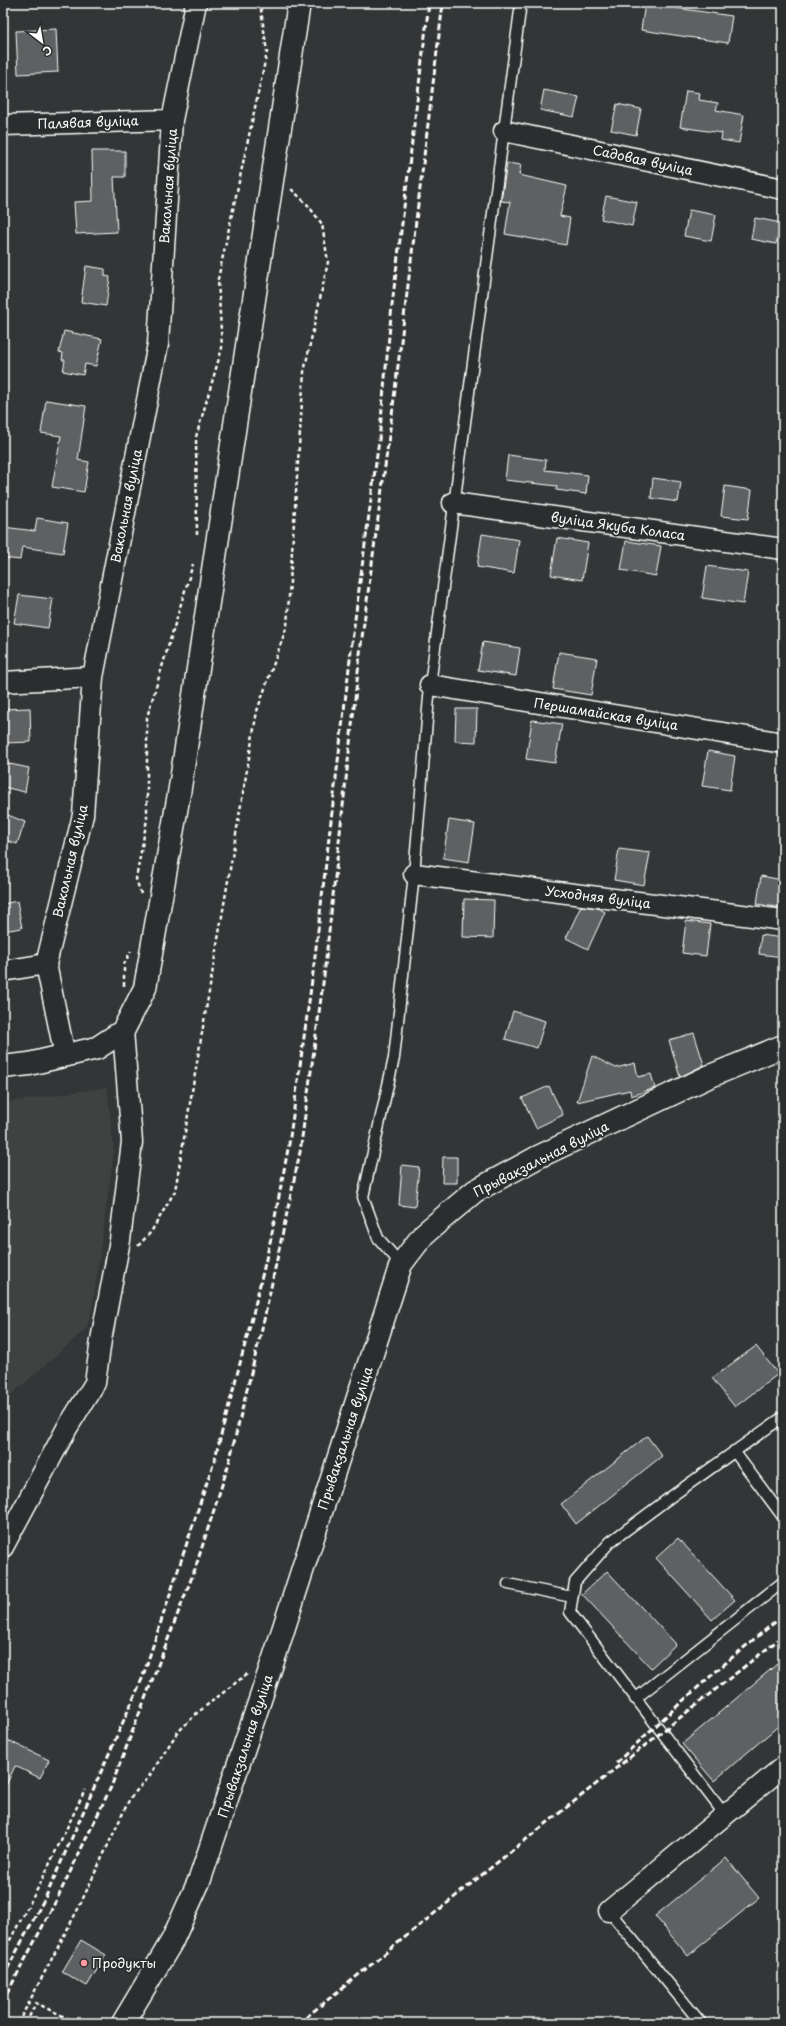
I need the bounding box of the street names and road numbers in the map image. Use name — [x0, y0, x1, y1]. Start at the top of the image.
street label: Палявая вуліца — [37, 110, 139, 133]
street label: Вакольная вуліца — [154, 128, 181, 244]
street label: Садовая вуліца — [591, 140, 695, 179]
street label: Вакольная вуліца — [105, 447, 146, 564]
street label: вуліца Якуба Коласа — [550, 507, 687, 544]
street label: Першамайская вуліца — [533, 693, 680, 734]
street label: Вакольная вуліца — [47, 802, 92, 919]
street label: Усходняя вуліца — [544, 881, 652, 912]
street label: Прывакзальная вуліца — [470, 1116, 612, 1201]
street label: Прывакзальная вуліца — [312, 1364, 377, 1512]
street label: Прывакзальная вуліца — [212, 1672, 277, 1820]

